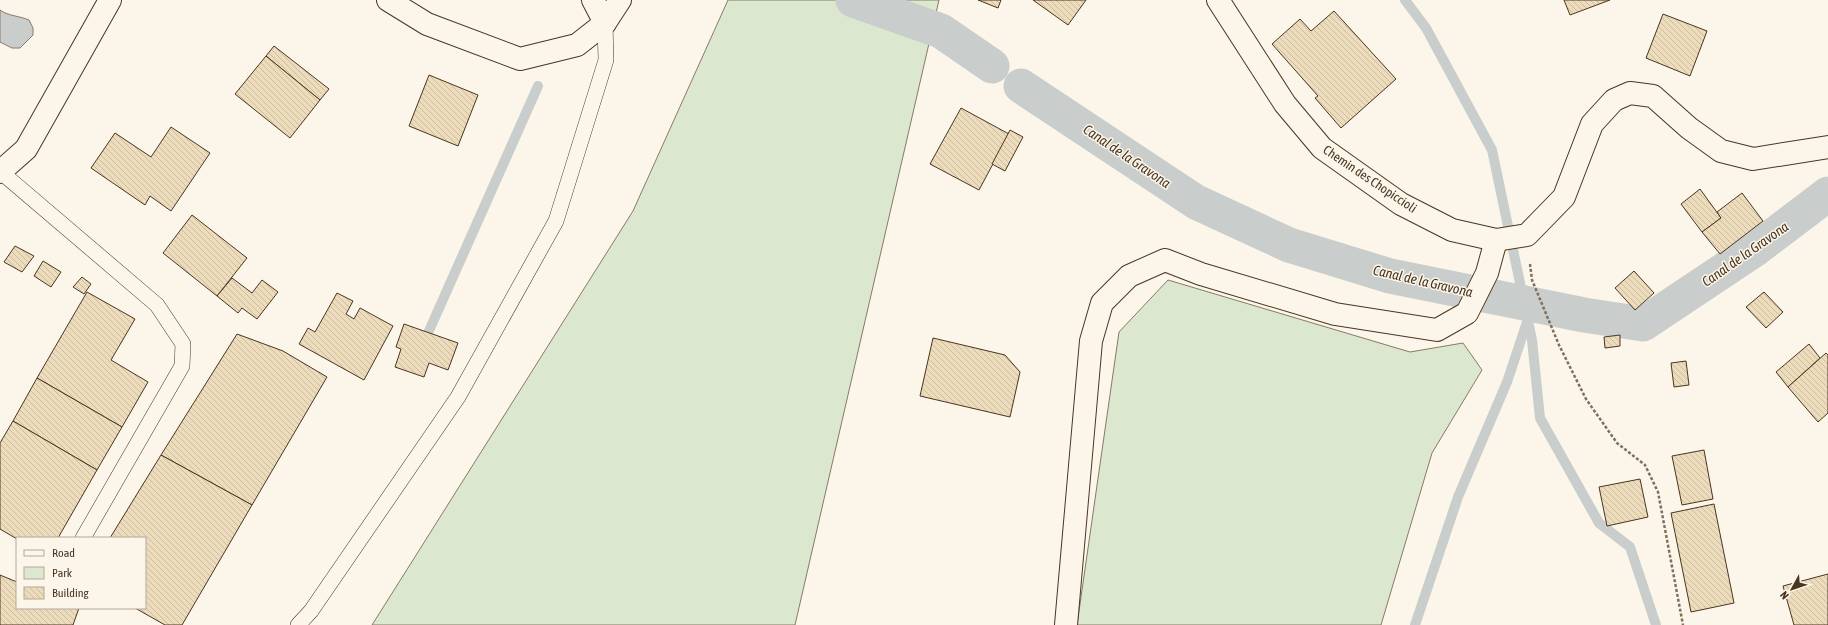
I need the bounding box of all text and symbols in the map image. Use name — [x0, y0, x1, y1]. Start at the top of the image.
water label: Canal de la Gravona — [1080, 121, 1174, 191]
street label: Chemin des Chopiccioli — [1320, 142, 1420, 216]
water label: Canal de la Gravona — [1699, 218, 1792, 290]
water label: Canal de la Gravona — [1372, 262, 1475, 300]
legend — [16, 537, 146, 609]
text: Road — [52, 546, 75, 560]
text: Park — [52, 566, 73, 580]
north arrow — [1772, 569, 1812, 609]
text: Building — [52, 586, 90, 600]
text: N — [1778, 589, 1791, 602]

